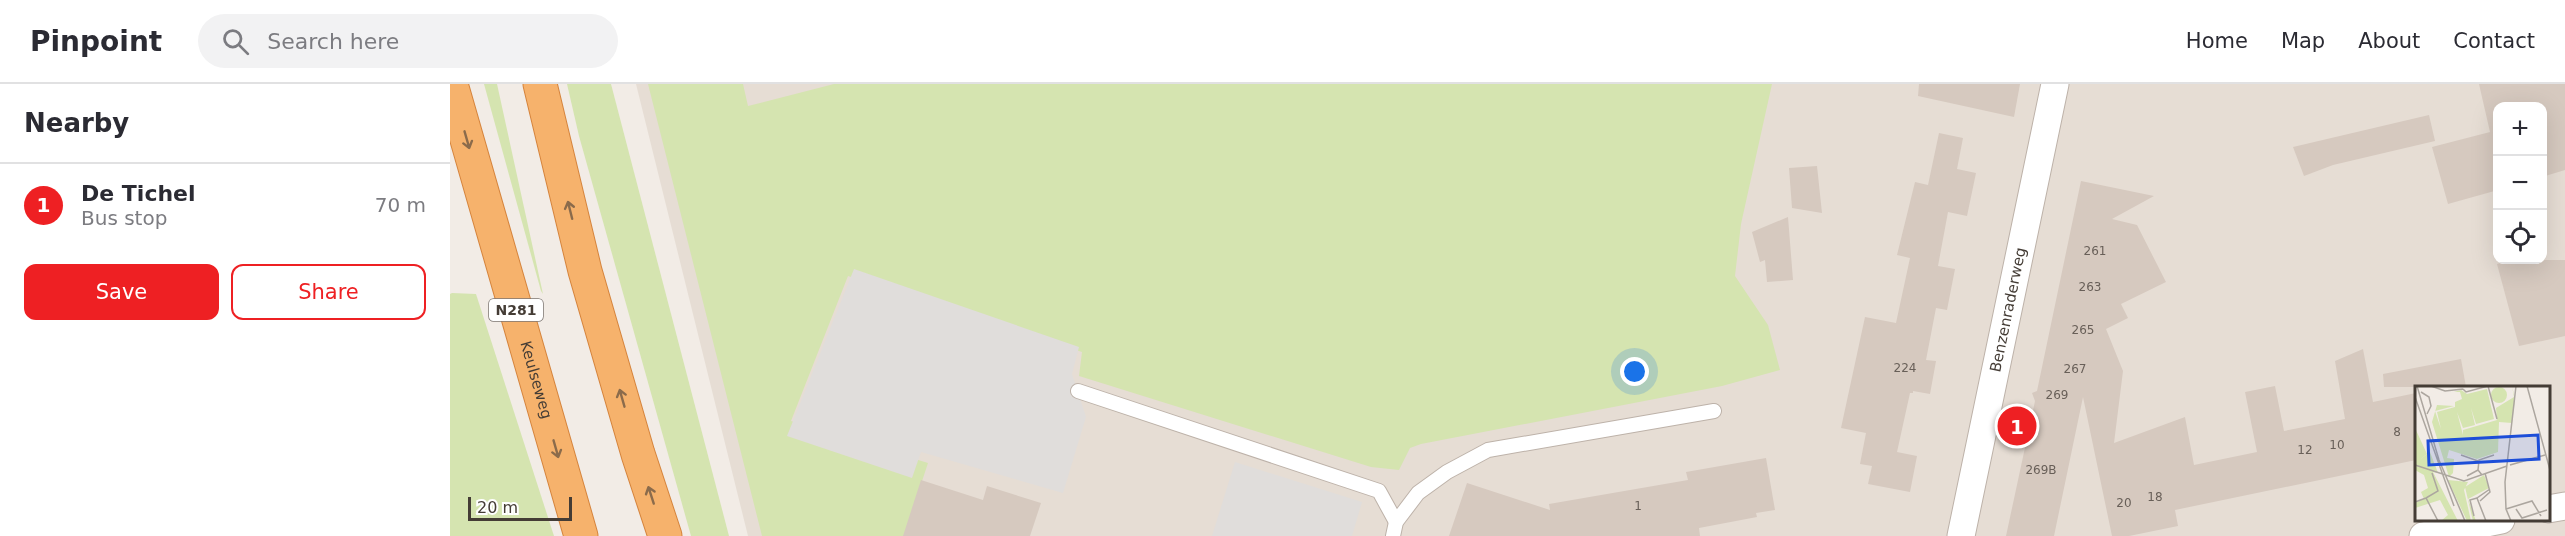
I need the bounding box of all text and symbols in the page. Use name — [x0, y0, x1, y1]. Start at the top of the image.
search box — [198, 14, 618, 68]
text: Pinpoint — [30, 25, 162, 58]
icon: search — [219, 25, 252, 58]
text: Search here — [267, 29, 399, 54]
text: Home — [2186, 29, 2248, 53]
text: Map — [2281, 29, 2325, 53]
text: About — [2358, 29, 2420, 53]
text: Contact — [2453, 29, 2535, 53]
map controls — [2493, 102, 2547, 264]
button: + — [2493, 102, 2547, 156]
text: Nearby — [24, 108, 129, 138]
one-way arrow — [462, 130, 473, 149]
button: − — [2493, 156, 2547, 210]
text: De Tichel — [81, 181, 196, 206]
text: 1 — [37, 193, 50, 217]
text: 70 m — [375, 193, 426, 217]
one-way arrow — [564, 201, 576, 220]
text: Bus stop — [81, 206, 167, 230]
button: locate — [2493, 210, 2547, 264]
house number: 261 — [2084, 244, 2106, 258]
street label: Benzenraderweg — [1986, 246, 2030, 374]
button: Save — [24, 264, 219, 320]
button: Share — [231, 264, 426, 320]
house number: 263 — [2079, 280, 2101, 294]
road number: N281 — [489, 299, 543, 321]
house number: 265 — [2072, 323, 2094, 337]
street label: Keulseweg — [516, 339, 556, 421]
your location — [1620, 357, 1649, 386]
house number: 224 — [1894, 361, 1916, 375]
house number: 267 — [2064, 362, 2086, 376]
inset map — [2415, 386, 2550, 521]
house number: 269 — [2046, 388, 2068, 402]
one-way arrow — [616, 389, 627, 408]
pin: 1 — [1998, 404, 2036, 448]
house number: 8 — [2393, 425, 2401, 439]
house number: 10 — [2329, 438, 2345, 452]
one-way arrow — [551, 439, 562, 458]
house number: 12 — [2297, 443, 2313, 457]
house number: 269B — [2025, 463, 2057, 477]
one-way arrow — [645, 486, 656, 505]
house number: 18 — [2147, 490, 2163, 504]
scale bar — [468, 494, 572, 522]
house number: 20 — [2116, 496, 2132, 510]
text: 20 m — [477, 498, 518, 517]
house number: 1 — [1634, 499, 1642, 513]

